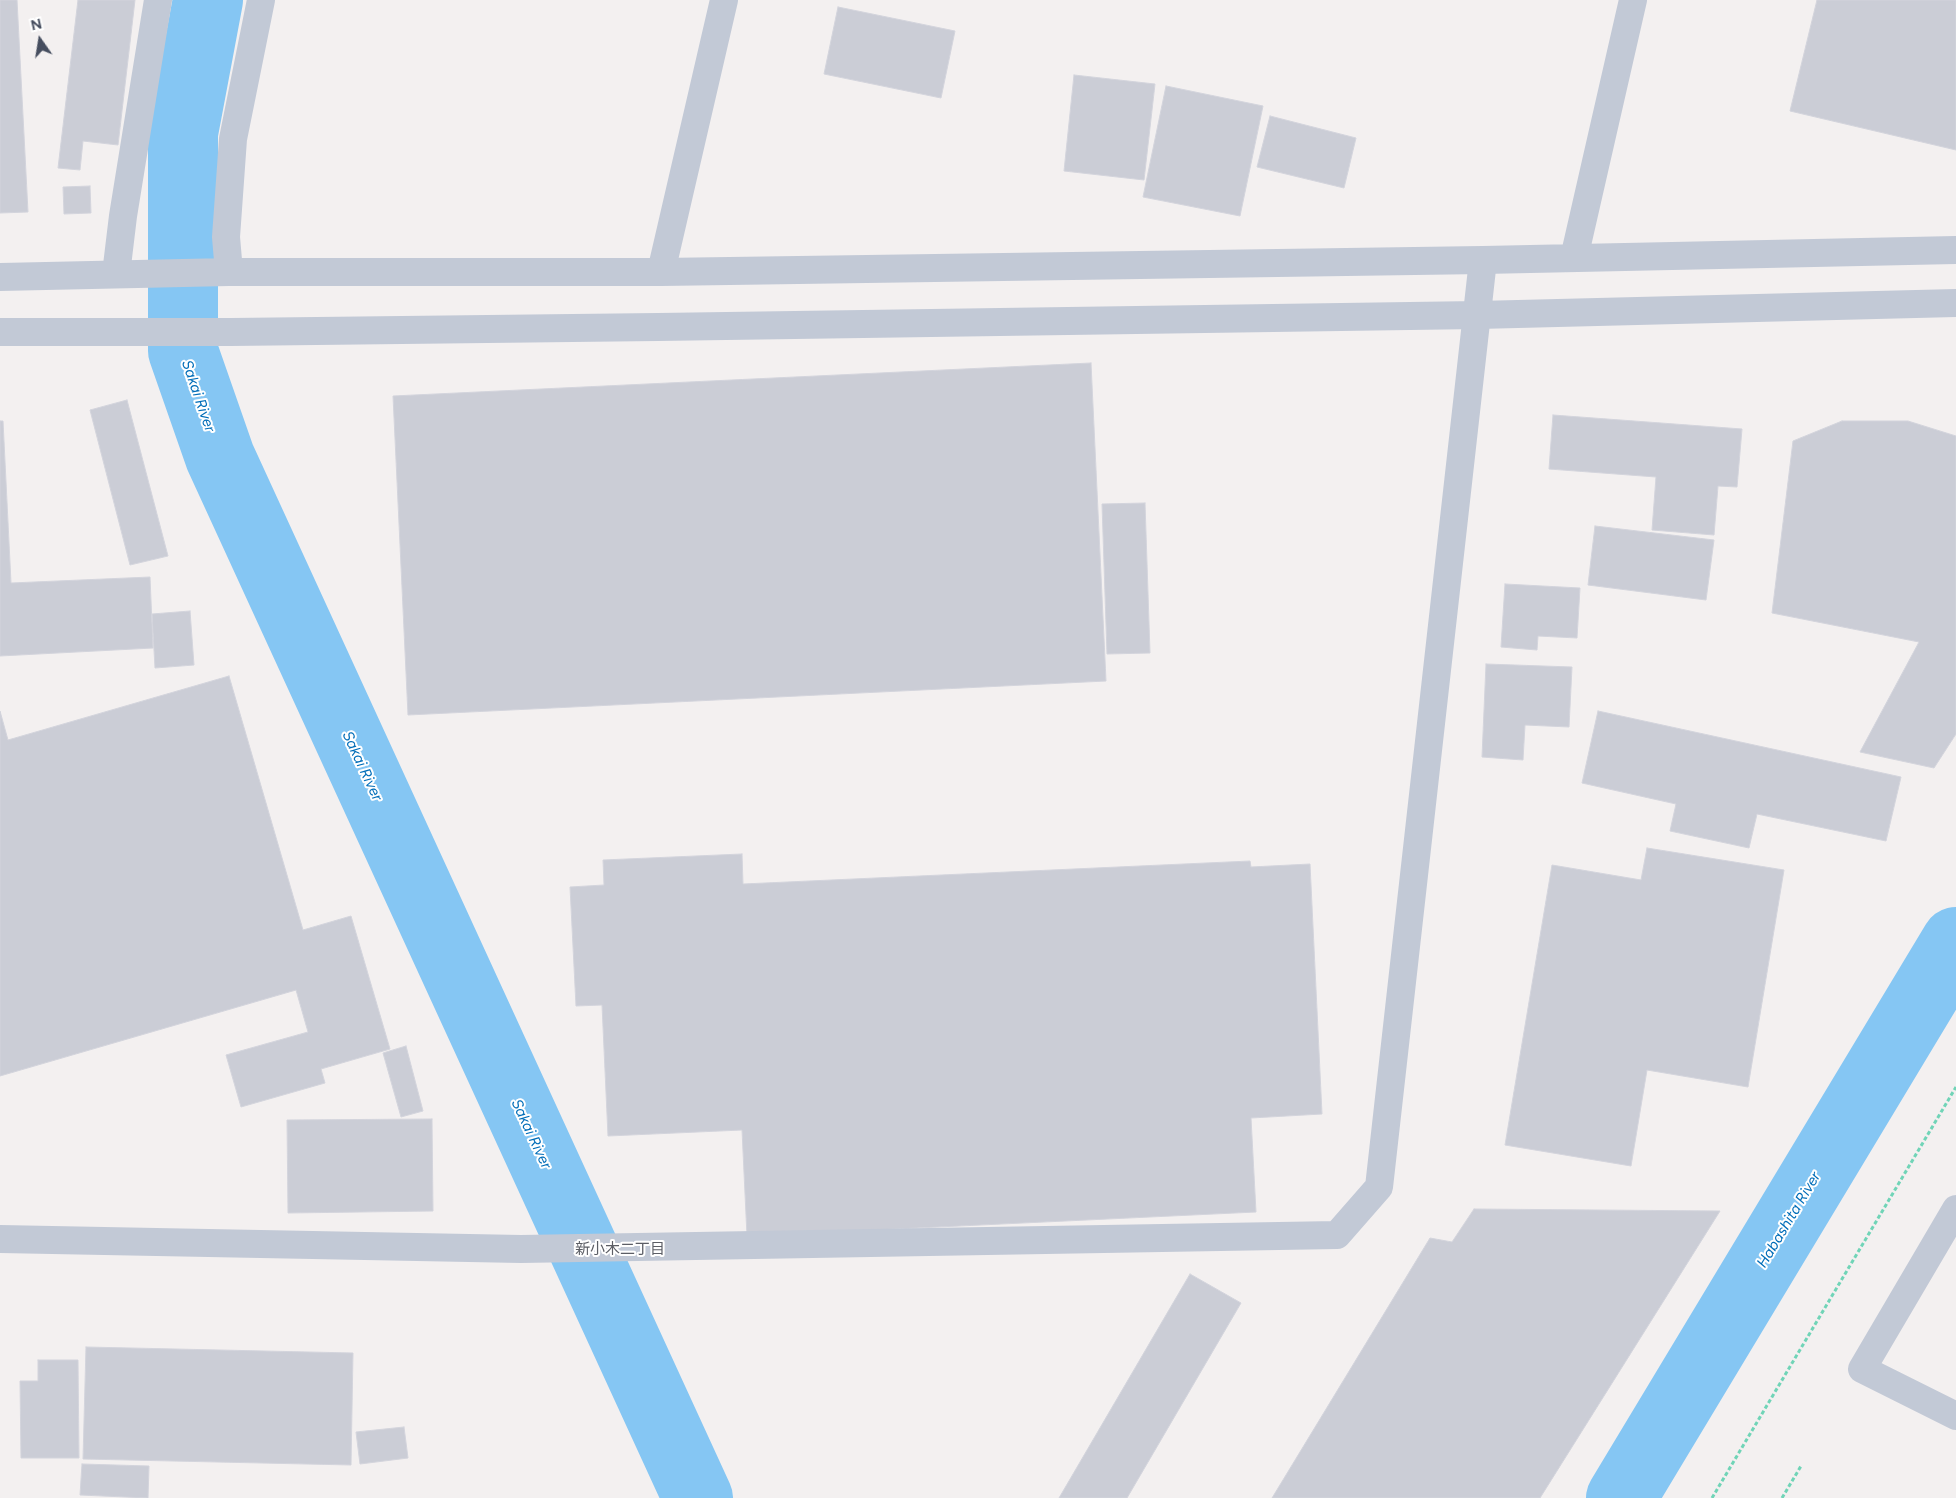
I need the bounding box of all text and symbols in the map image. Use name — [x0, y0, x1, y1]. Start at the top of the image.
north arrow — [15, 15, 65, 65]
text: N — [29, 15, 44, 34]
water label: Sakai River — [177, 358, 219, 434]
water label: Sakai River — [338, 728, 386, 804]
water label: Sakai River — [507, 1096, 555, 1172]
water label: Habashita River — [1753, 1169, 1825, 1271]
district label: 新小木二丁目 — [575, 1241, 665, 1259]

